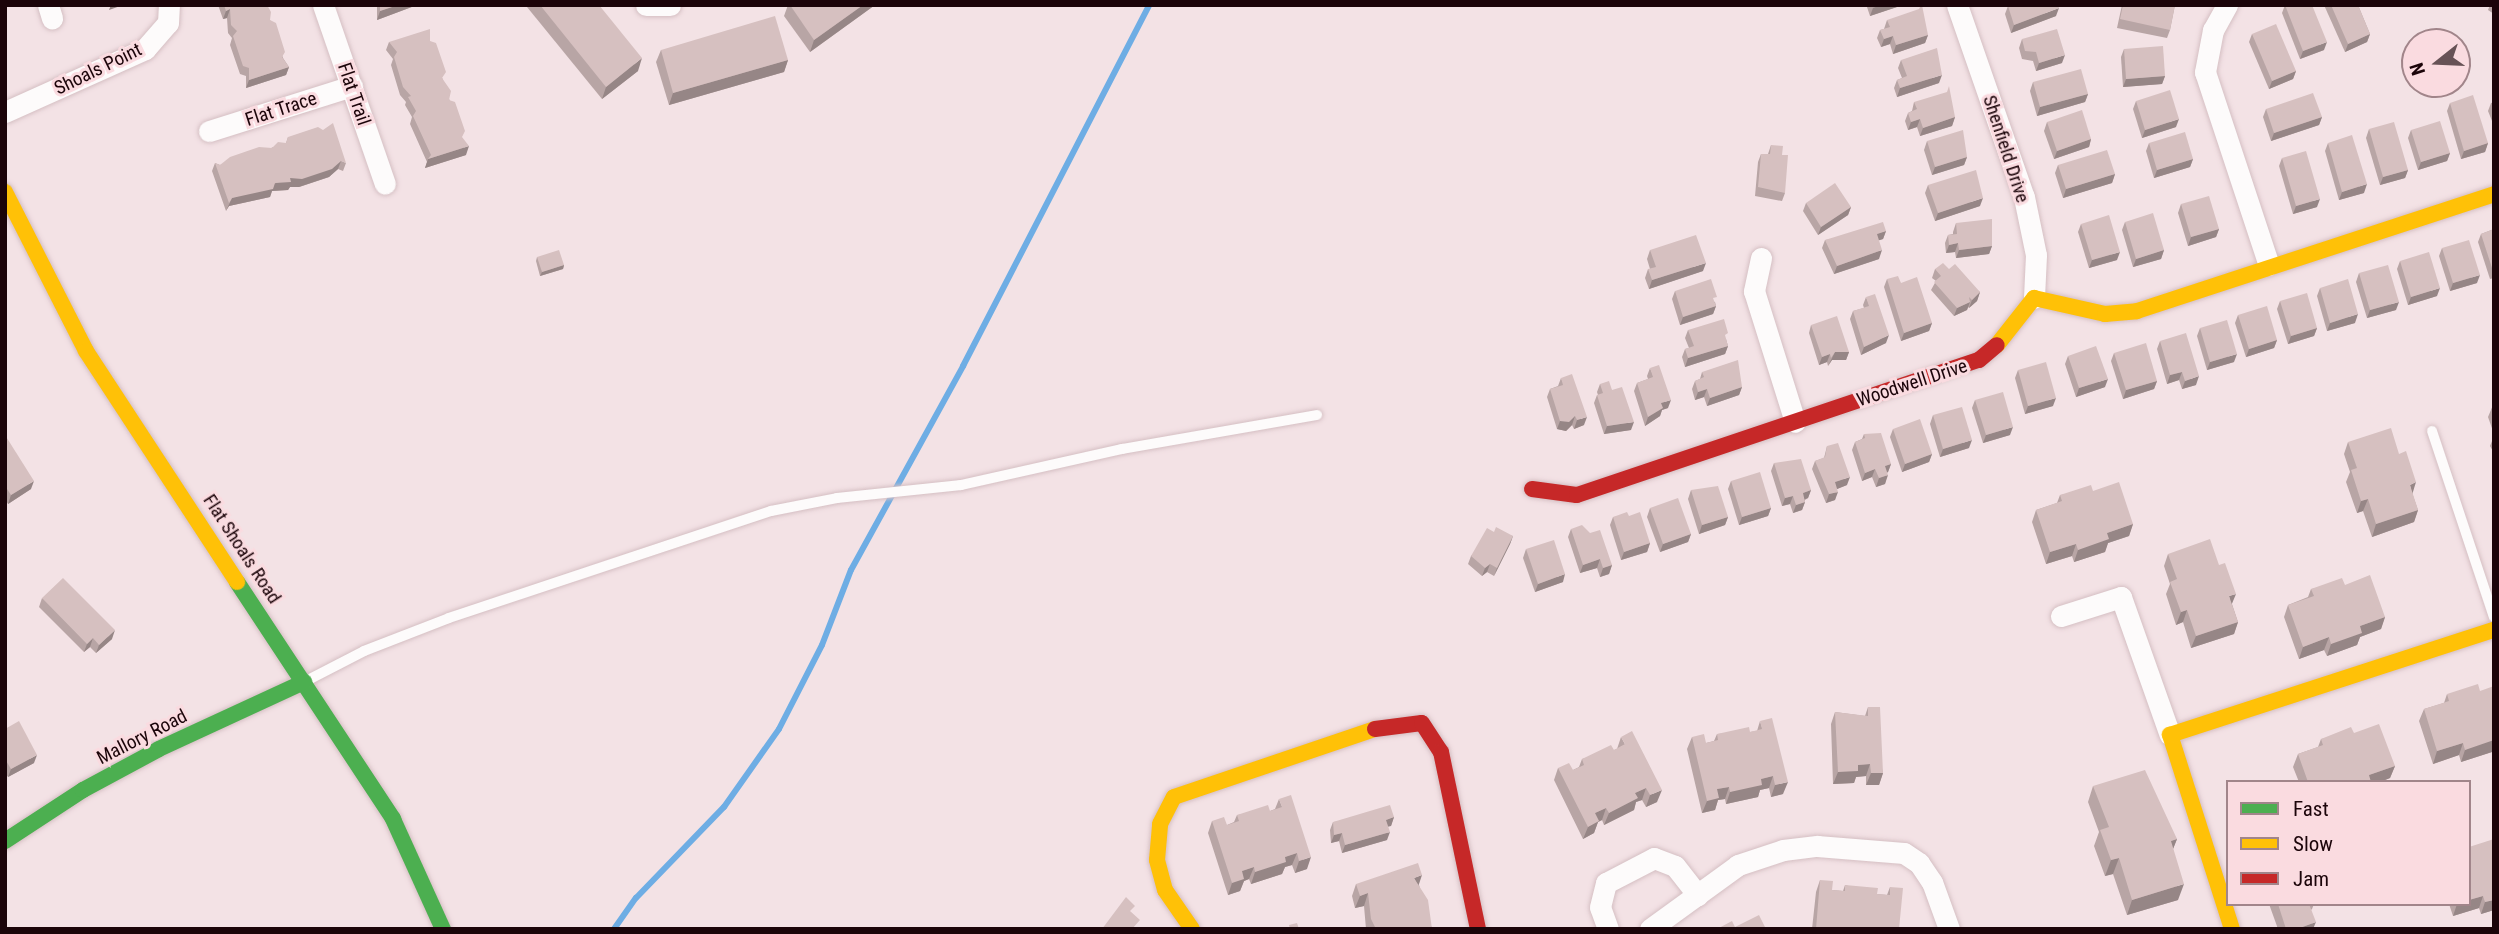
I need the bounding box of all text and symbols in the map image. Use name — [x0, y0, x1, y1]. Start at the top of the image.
north arrow — [2401, 28, 2471, 98]
street label: Shoals Point — [51, 38, 145, 100]
street label: Flat Trail — [333, 60, 375, 128]
text: N — [2405, 60, 2430, 78]
street label: Flat Trace — [242, 87, 320, 131]
street label: Shenfield Drive — [1978, 92, 2034, 206]
street label: Woodwell Drive — [1854, 354, 1970, 412]
street label: Flat Shoals Road — [198, 490, 286, 608]
street label: Mallory Road — [93, 705, 191, 769]
legend — [2226, 780, 2471, 906]
text: Fast — [2293, 797, 2329, 821]
text: Slow — [2293, 832, 2333, 856]
text: Jam — [2293, 867, 2329, 891]

